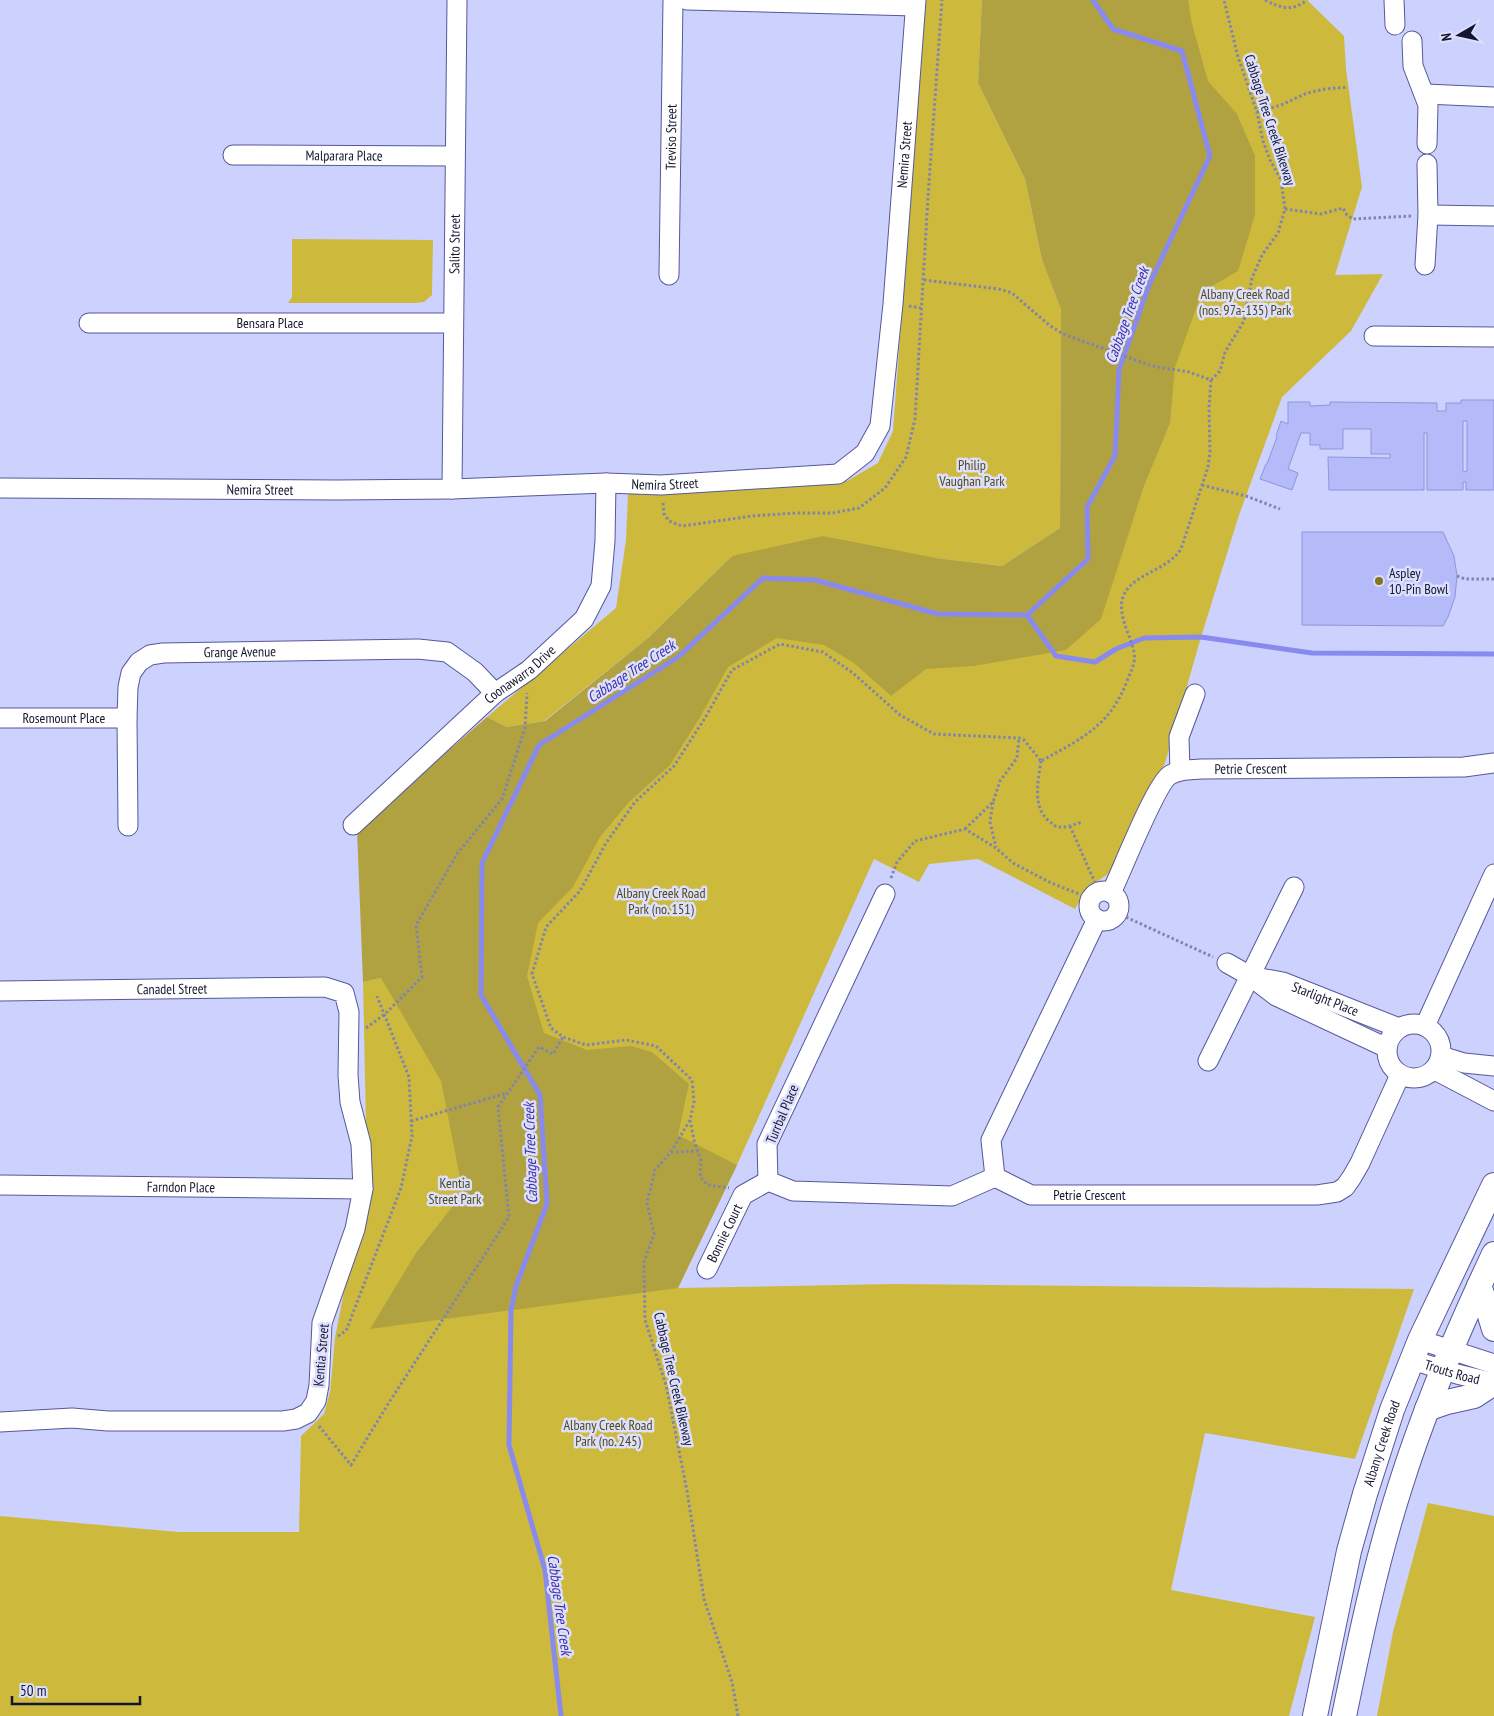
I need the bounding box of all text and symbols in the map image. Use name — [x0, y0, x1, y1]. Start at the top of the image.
north arrow — [1434, 10, 1484, 60]
text: N — [1437, 32, 1456, 42]
street label: Cabbage Tree Creek Bikeway — [1240, 52, 1300, 188]
street label: Treviso Street — [662, 104, 680, 170]
street label: Nemira Street — [893, 121, 916, 189]
street label: Malparara Place — [305, 146, 383, 165]
street label: Salito Street — [445, 214, 464, 274]
water label: Cabbage Tree Creek — [1101, 262, 1154, 366]
park label: Albany Creek Road (nos. 97a-135) Park — [1199, 285, 1292, 319]
street label: Bensara Place — [236, 314, 304, 332]
park label: Philip Vaughan Park — [938, 456, 1005, 490]
street label: Nemira Street — [631, 474, 699, 494]
street label: Nemira Street — [226, 480, 294, 499]
place label: Aspley 10-Pin Bowl — [1389, 564, 1449, 598]
marker: Aspley 10-Pin Bowl — [1373, 575, 1385, 587]
water label: Cabbage Tree Creek — [583, 634, 680, 706]
street label: Coonawarra Drive — [480, 641, 559, 708]
street label: Grange Avenue — [204, 642, 276, 661]
street label: Rosemount Place — [23, 709, 106, 727]
street label: Petrie Crescent — [1214, 759, 1287, 778]
park label: Albany Creek Road Park (no. 151) — [617, 884, 706, 918]
street label: Starlight Place — [1289, 977, 1362, 1020]
street label: Canadel Street — [137, 979, 208, 998]
street label: Turrbal Place — [762, 1082, 803, 1146]
water label: Cabbage Tree Creek — [519, 1100, 541, 1204]
park label: Kentia Street Park — [429, 1174, 482, 1208]
street label: Farndon Place — [147, 1178, 215, 1196]
street label: Petrie Crescent — [1053, 1186, 1126, 1204]
street label: Bonnie Court — [703, 1201, 746, 1265]
street label: Cabbage Tree Creek Bikeway — [650, 1310, 698, 1448]
street label: Kentia Street — [309, 1323, 333, 1387]
street label: Trouts Road — [1422, 1355, 1482, 1388]
street label: Albany Creek Road — [1359, 1398, 1404, 1488]
park label: Albany Creek Road Park (no. 245) — [564, 1416, 653, 1450]
water label: Cabbage Tree Creek — [544, 1554, 577, 1658]
scale bar — [12, 1674, 140, 1706]
text: 50 m — [20, 1681, 46, 1700]

